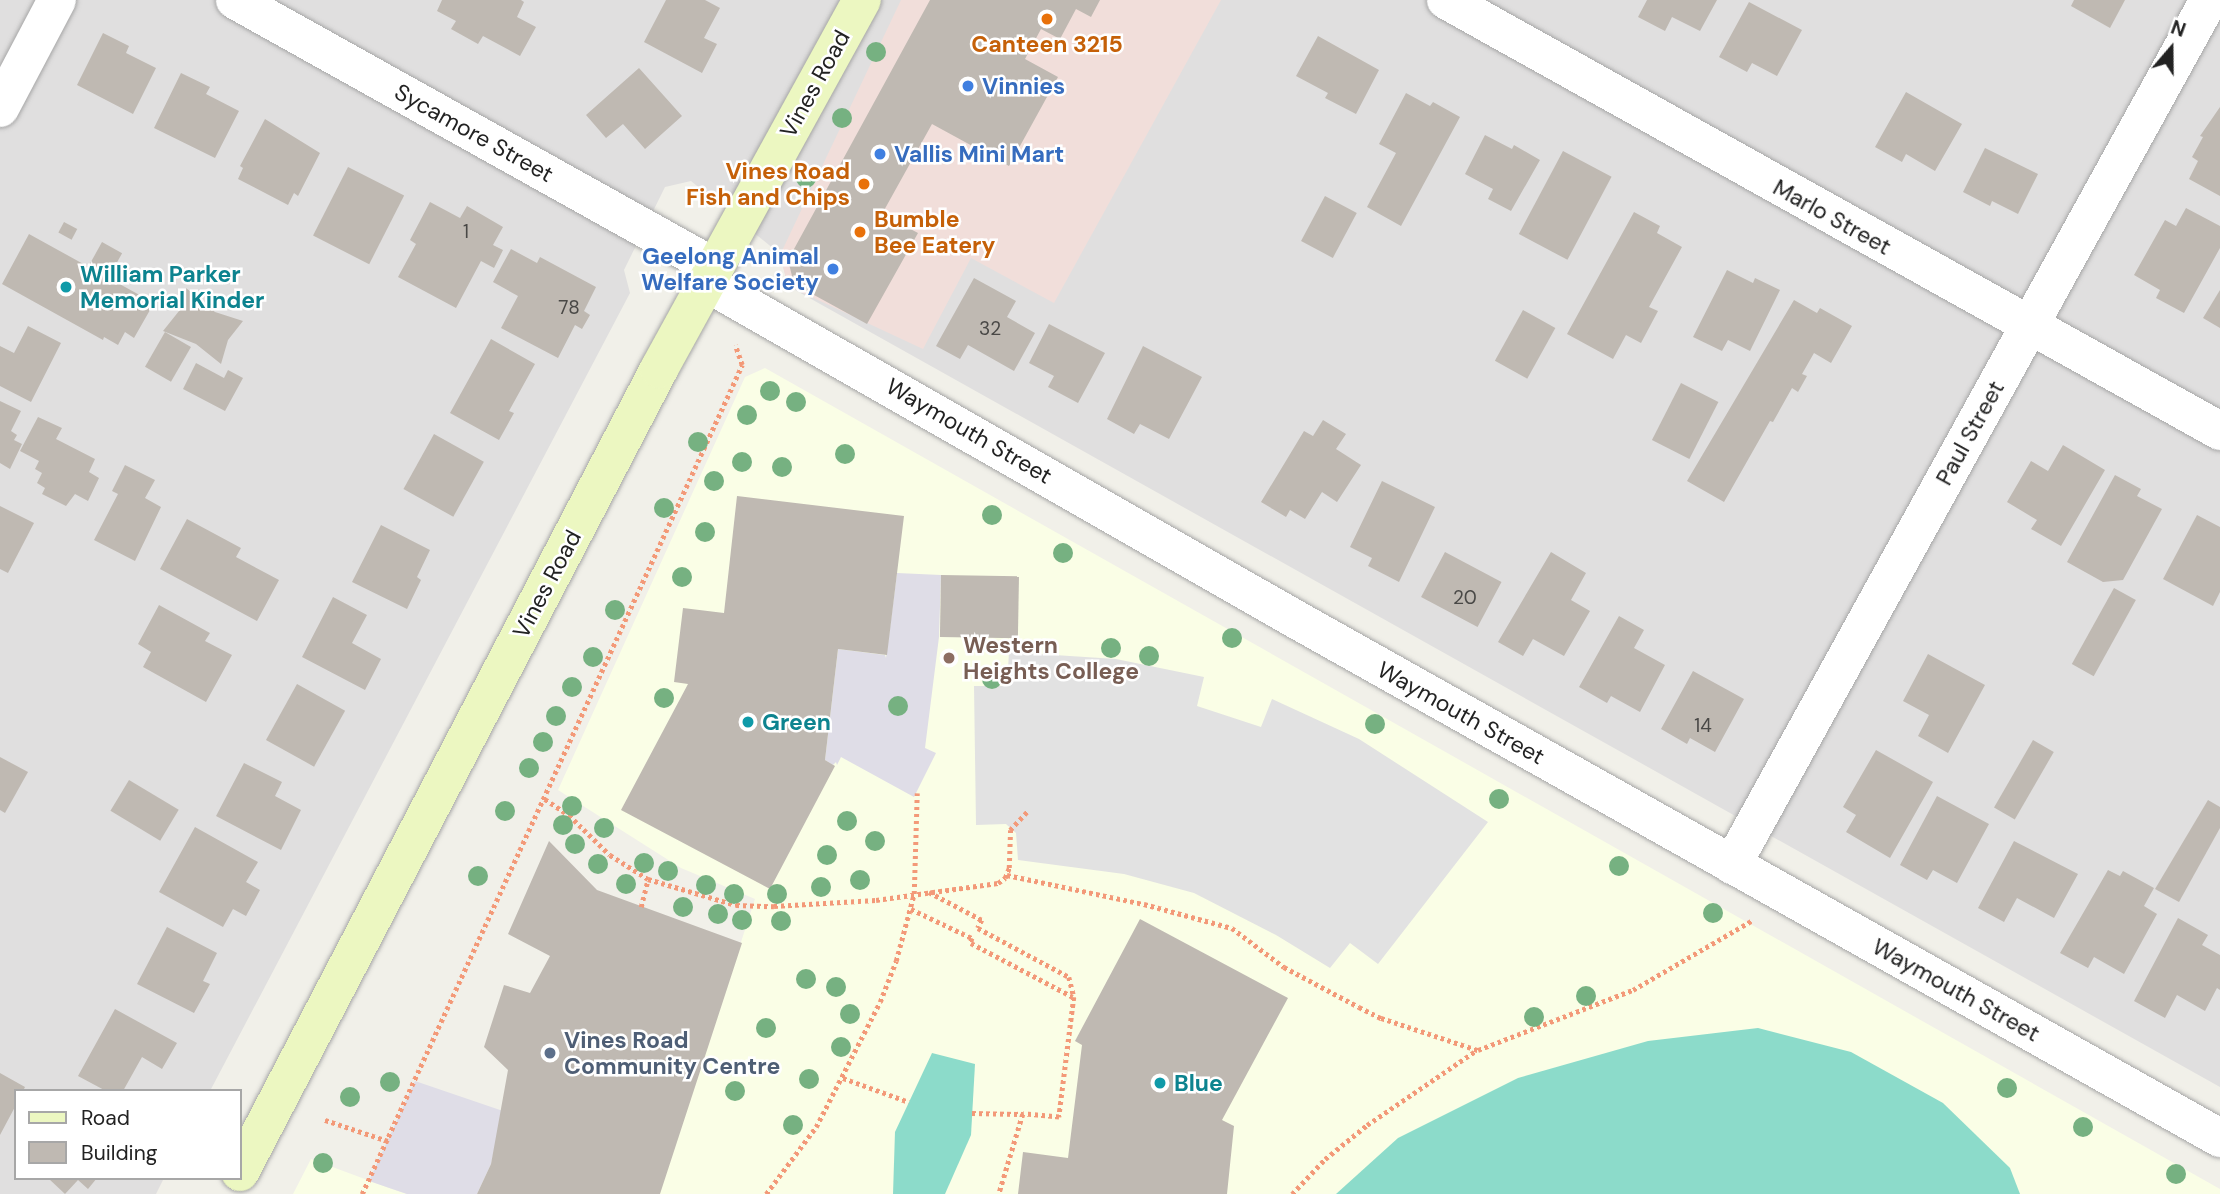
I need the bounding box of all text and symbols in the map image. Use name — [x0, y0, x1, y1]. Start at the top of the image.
marker: Canteen 3215 — [1039, 11, 1055, 27]
north arrow — [2136, 14, 2206, 84]
text: N — [2168, 15, 2189, 43]
street label: Vines Road — [774, 26, 856, 142]
place label: Canteen 3215 — [971, 30, 1123, 58]
place label: Vinnies — [982, 72, 1065, 100]
street label: Sycamore Street — [390, 78, 558, 188]
marker: Vinnies — [960, 78, 976, 94]
place label: Vallis Mini Mart — [894, 140, 1064, 168]
marker: Vallis Mini Mart — [872, 146, 888, 162]
place label: Vines Road Fish and Chips — [686, 157, 850, 211]
street label: Marlo Street — [1768, 173, 1896, 261]
marker: Vines Road Fish and Chips — [856, 176, 872, 192]
place label: Bumble Bee Eatery — [874, 205, 995, 259]
house number: 1 — [463, 221, 469, 243]
marker: Bumble Bee Eatery — [852, 224, 868, 240]
place label: Geelong Animal Welfare Society — [641, 242, 819, 296]
place label: William Parker Memorial Kinder — [80, 260, 264, 314]
marker: Geelong Animal Welfare Society — [825, 261, 841, 277]
marker: William Parker Memorial Kinder — [58, 279, 74, 295]
house number: 78 — [558, 297, 580, 319]
house number: 32 — [979, 318, 1001, 340]
street label: Waymouth Street — [881, 372, 1057, 490]
street label: Paul Street — [1930, 376, 2010, 490]
street label: Vines Road — [507, 525, 587, 643]
house number: 20 — [1453, 587, 1477, 609]
place label: Western Heights College — [963, 631, 1139, 685]
marker: Western Heights College — [941, 650, 957, 666]
street label: Waymouth Street — [1373, 656, 1549, 770]
place label: Green — [762, 708, 831, 736]
marker: Green — [740, 714, 756, 730]
house number: 14 — [1694, 715, 1712, 737]
street label: Waymouth Street — [1868, 933, 2044, 1047]
place label: Vines Road Community Centre — [564, 1026, 780, 1080]
marker: Vines Road Community Centre — [542, 1045, 558, 1061]
place label: Blue — [1174, 1069, 1223, 1097]
marker: Blue — [1152, 1075, 1168, 1091]
legend — [14, 1089, 242, 1180]
text: Road — [81, 1104, 130, 1132]
text: Building — [81, 1139, 157, 1167]

